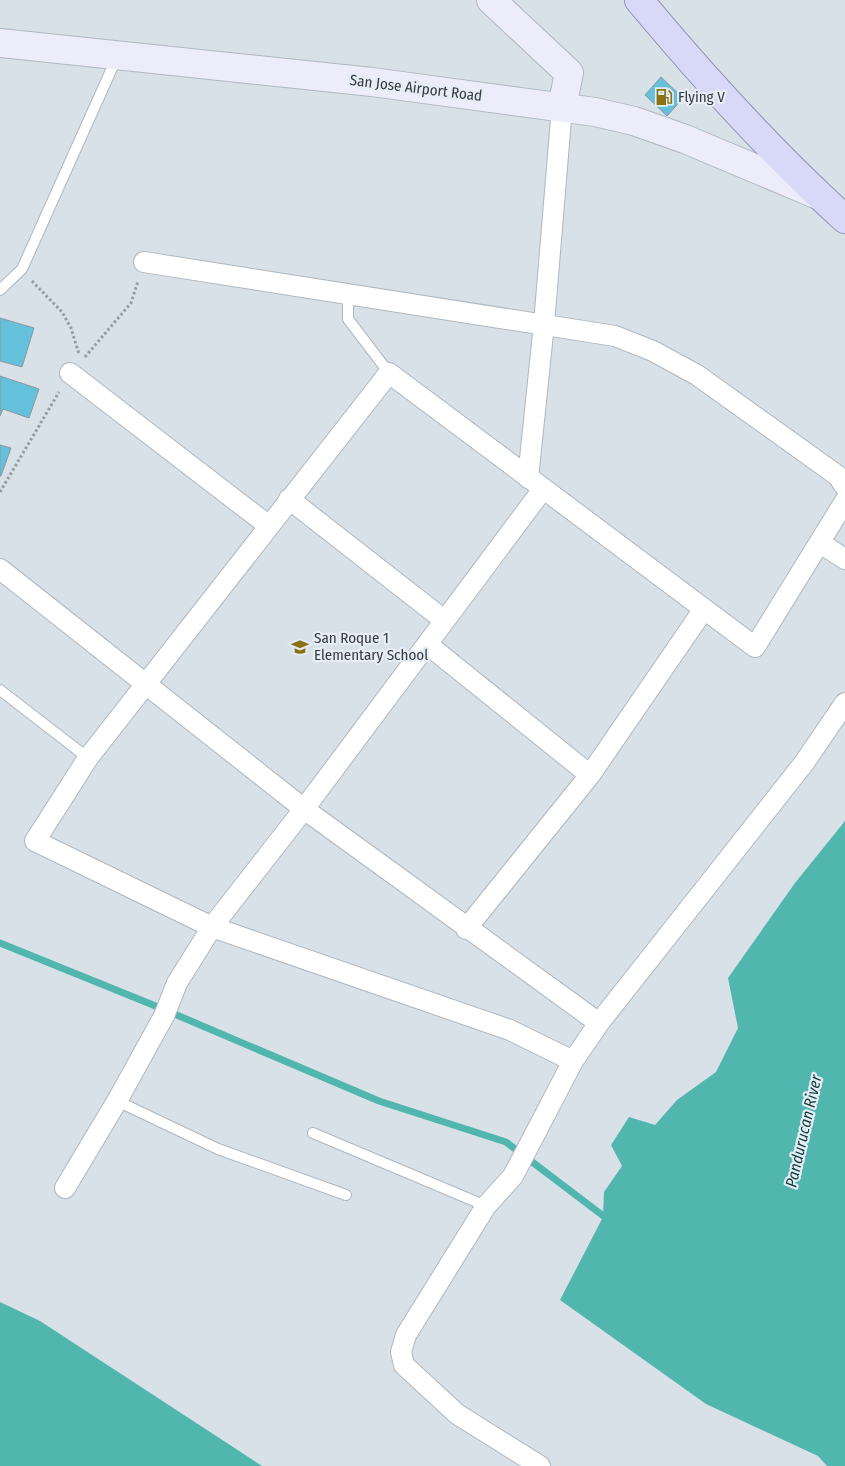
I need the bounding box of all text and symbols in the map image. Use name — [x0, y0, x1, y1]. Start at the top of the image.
street label: San Jose Airport Road — [349, 71, 483, 105]
fuel station icon: Flying V — [654, 87, 674, 107]
place label: Flying V — [678, 88, 725, 106]
place label: San Roque 1 Elementary School — [314, 629, 428, 664]
school or university icon: San Roque 1 Elementary School — [290, 637, 310, 657]
water label: Pandurucan River — [781, 1073, 826, 1189]

